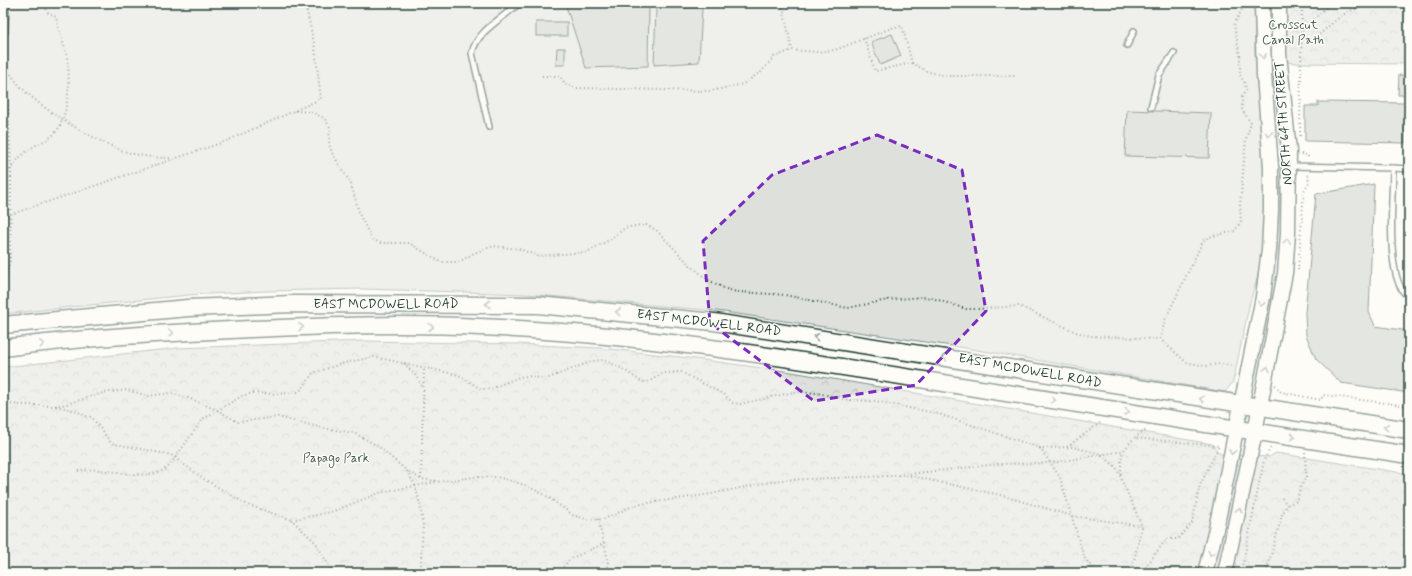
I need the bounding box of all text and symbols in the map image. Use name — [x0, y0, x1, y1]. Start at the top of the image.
park label: Crosscut Canal Path — [1262, 17, 1324, 49]
one-way arrow — [1259, 53, 1267, 59]
street label: NORTH 64TH STREET — [1271, 61, 1297, 185]
one-way arrow — [1265, 131, 1274, 137]
one-way arrow — [1283, 238, 1292, 244]
street label: EAST MCDOWELL ROAD — [313, 296, 459, 313]
one-way arrow — [485, 300, 491, 308]
one-way arrow — [1258, 301, 1266, 307]
street label: EAST MCDOWELL ROAD — [636, 306, 782, 340]
one-way arrow — [615, 308, 621, 317]
one-way arrow — [298, 323, 304, 332]
one-way arrow — [428, 323, 434, 331]
one-way arrow — [168, 329, 174, 338]
one-way arrow — [813, 333, 819, 342]
one-way arrow — [39, 339, 45, 348]
street label: EAST MCDOWELL ROAD — [957, 350, 1103, 392]
one-way arrow — [941, 353, 948, 361]
one-way arrow — [1263, 366, 1271, 372]
one-way arrow — [1050, 395, 1056, 404]
one-way arrow — [1199, 395, 1205, 404]
one-way arrow — [1124, 407, 1130, 416]
one-way arrow — [1383, 423, 1389, 432]
one-way arrow — [1290, 433, 1297, 441]
one-way arrow — [1228, 449, 1236, 455]
park label: Papago Park — [303, 450, 370, 468]
one-way arrow — [1234, 506, 1242, 513]
one-way arrow — [1207, 550, 1215, 556]

